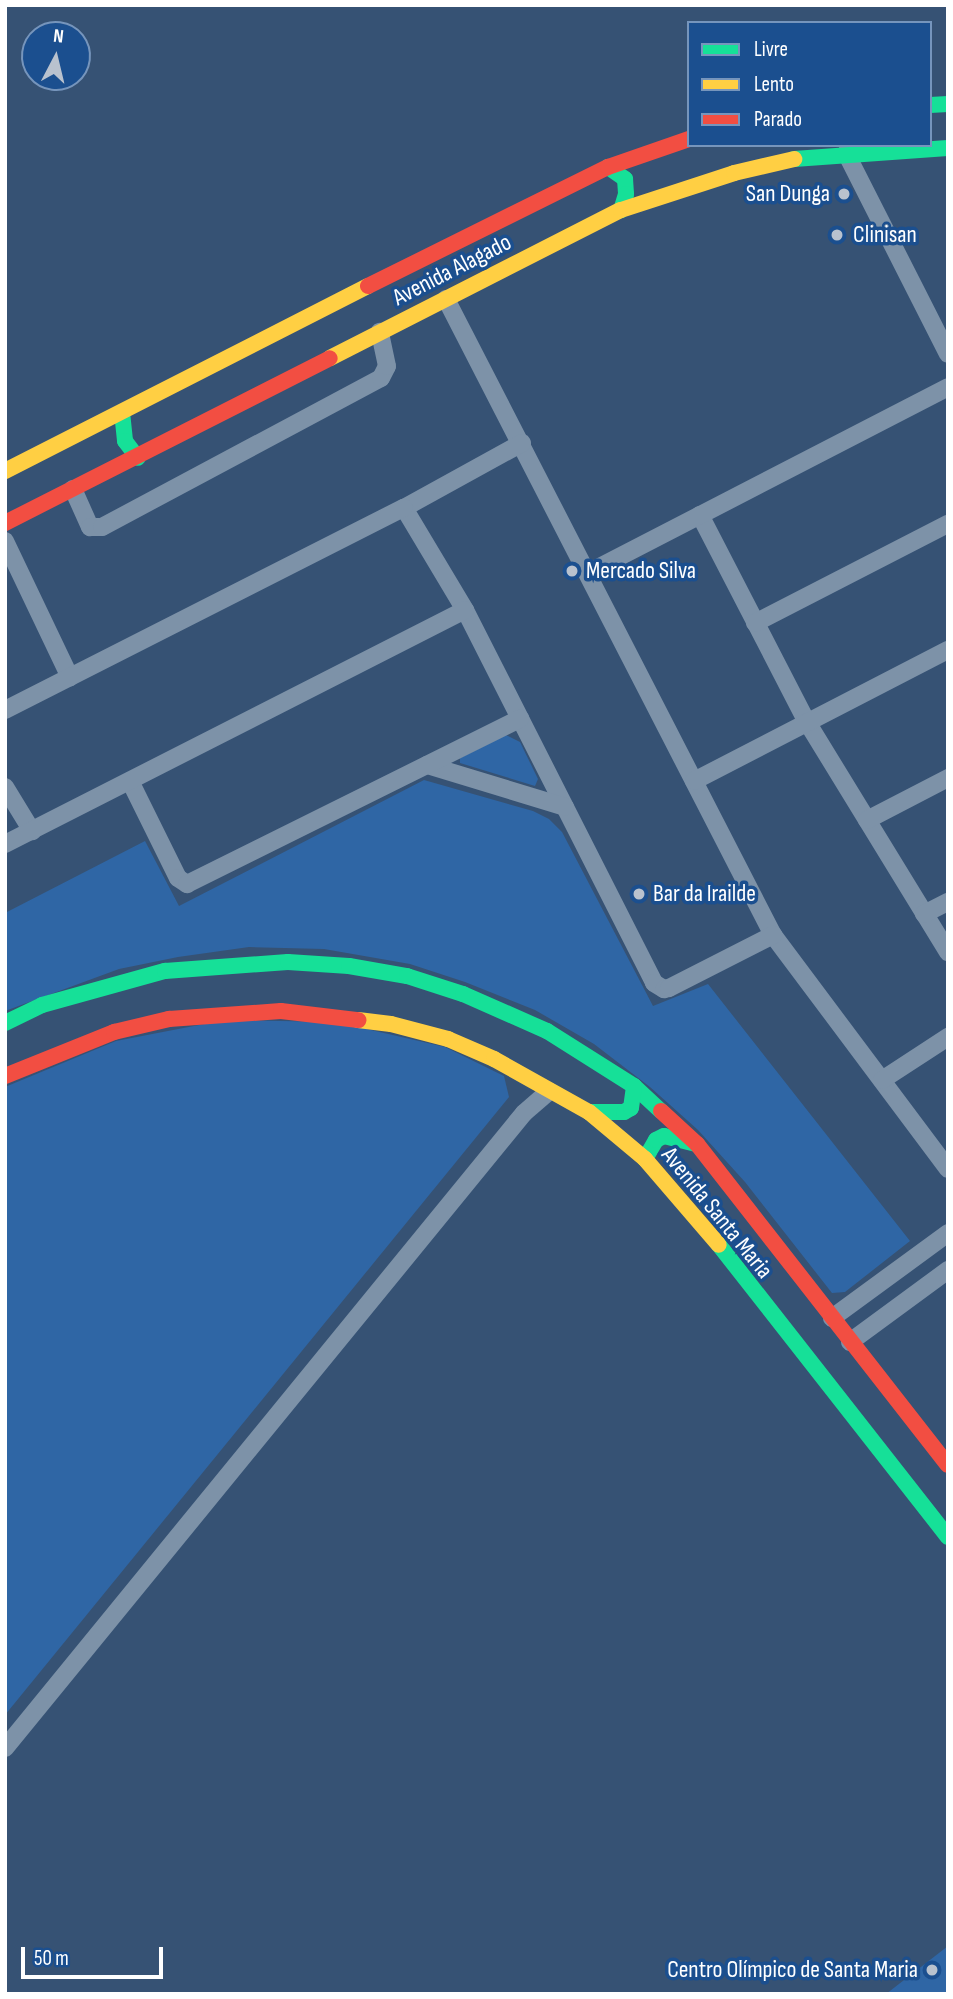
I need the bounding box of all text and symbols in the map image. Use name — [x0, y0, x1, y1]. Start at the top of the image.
north arrow — [21, 21, 91, 91]
legend — [687, 21, 932, 147]
text: N — [52, 25, 65, 49]
text: Livre — [754, 37, 788, 62]
text: Lento — [754, 72, 794, 97]
text: Parado — [754, 107, 802, 132]
place label: San Dunga — [746, 180, 830, 208]
marker: San Dunga — [836, 186, 852, 202]
place label: Clinisan — [853, 221, 917, 249]
marker: Clinisan — [827, 225, 847, 245]
street label: Avenida Alagado — [388, 228, 516, 312]
place label: Mercado Silva — [586, 557, 696, 585]
marker: Mercado Silva — [564, 563, 580, 579]
place label: Bar da Irailde — [653, 880, 756, 908]
marker: Bar da Irailde — [631, 886, 647, 902]
street label: Avenida Santa Maria — [655, 1141, 779, 1285]
scale bar — [24, 1932, 166, 1976]
text: 50 m — [34, 1946, 69, 1971]
place label: Centro Olímpico de Santa Maria — [667, 1956, 918, 1984]
marker: Centro Olímpico de Santa Maria — [924, 1962, 940, 1978]

